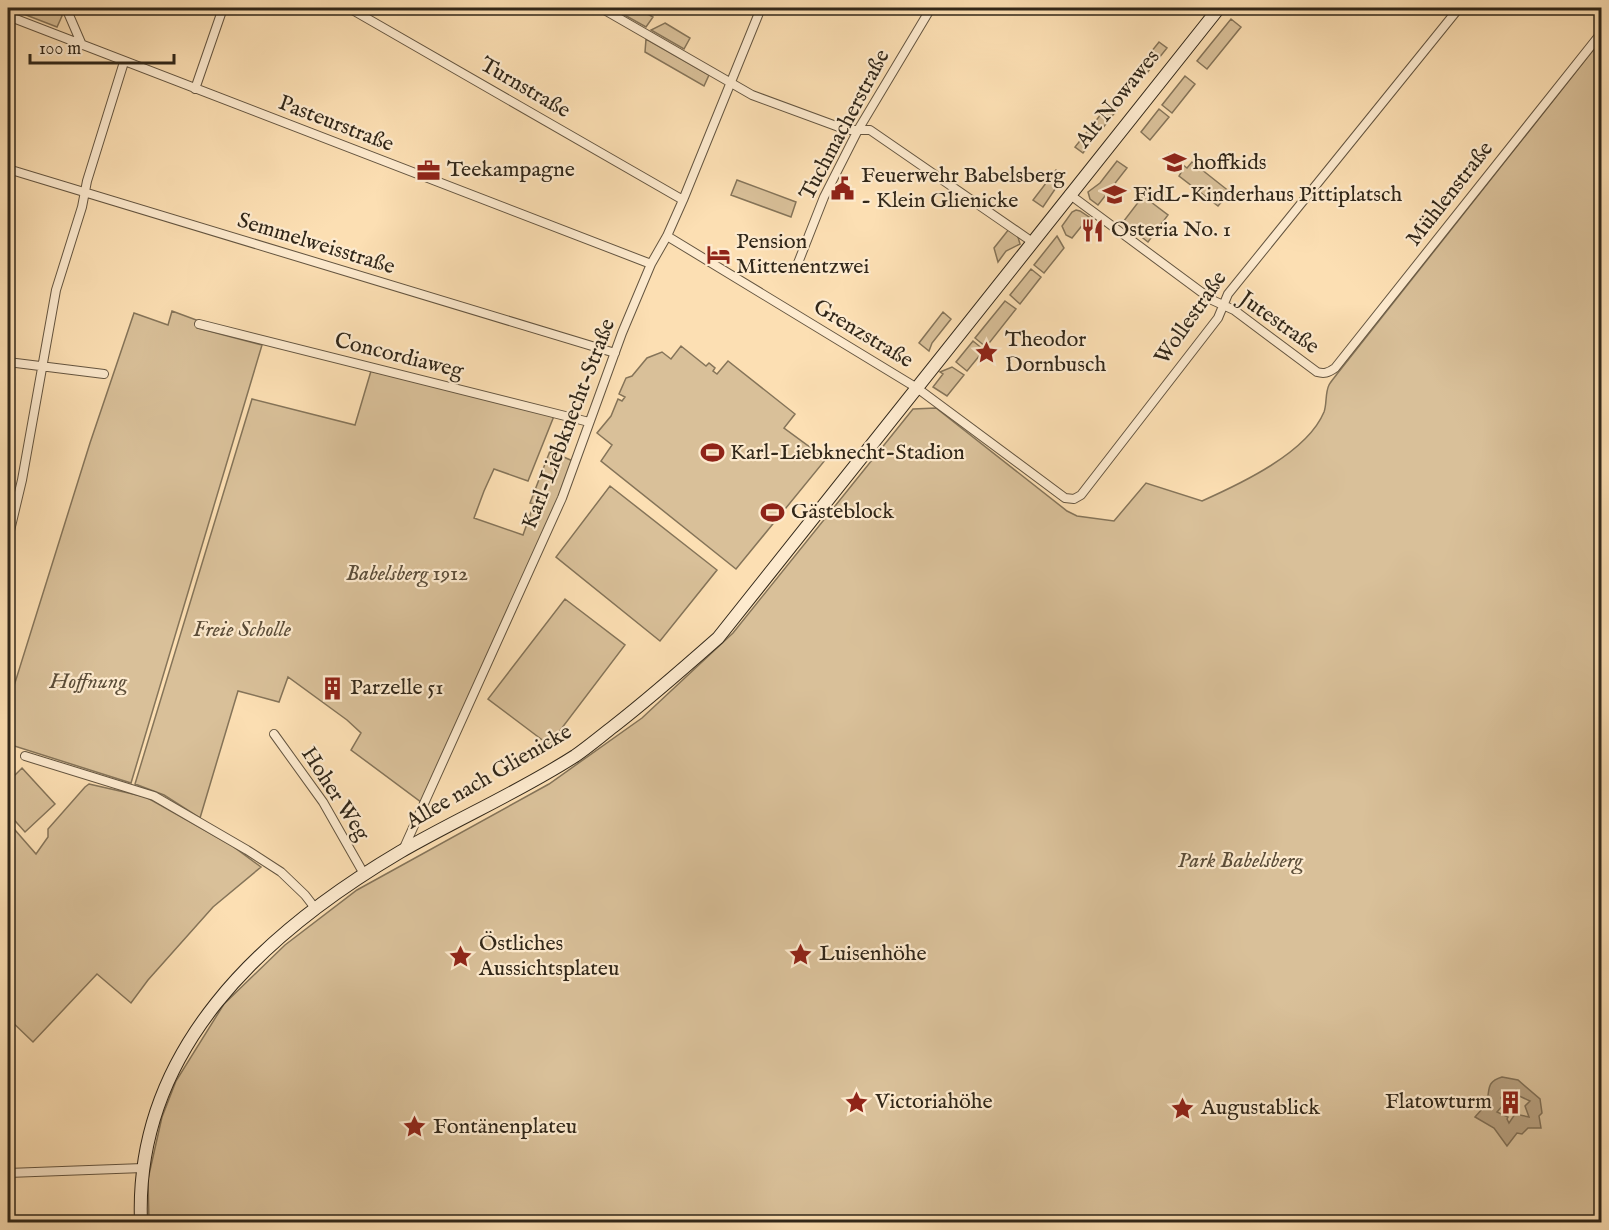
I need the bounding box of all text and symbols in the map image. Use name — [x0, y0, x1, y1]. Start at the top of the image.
scale bar — [30, 27, 174, 65]
text: 100 m — [39, 38, 81, 61]
street label: Alt Nowawes — [1069, 44, 1166, 155]
street label: Tuchmacherstraße — [793, 45, 897, 205]
street label: Turnstraße — [475, 51, 575, 125]
street label: Pasteurstraße — [274, 89, 398, 159]
street label: Mühlenstraße — [1400, 136, 1500, 252]
place label: hoffkids — [1193, 149, 1267, 177]
school or university icon: hoffkids — [1162, 150, 1188, 176]
place label: Teekampagne — [447, 156, 575, 184]
office icon: Teekampagne — [416, 157, 442, 183]
place label: Feuerwehr Babelsberg - Klein Glienicke — [861, 162, 1066, 215]
public building icon: Feuerwehr Babelsberg - Klein Glienicke — [830, 176, 856, 202]
place label: FidL-Kinderhaus Pittiplatsch — [1133, 181, 1402, 209]
school or university icon: FidL-Kinderhaus Pittiplatsch — [1102, 182, 1128, 208]
street label: Semmelweisstraße — [234, 207, 398, 281]
place label: Osteria No. 1 — [1111, 216, 1231, 244]
restaurant icon: Osteria No. 1 — [1080, 217, 1106, 243]
place label: Pension Mittenentzwei — [736, 228, 869, 281]
hotel icon: Pension Mittenentzwei — [705, 242, 731, 268]
street label: Wollestraße — [1149, 266, 1233, 370]
street label: Jutestraße — [1231, 283, 1325, 361]
street label: Grenzstraße — [808, 293, 918, 375]
street label: Karl-Liebknecht-Straße — [516, 315, 622, 533]
street label: Concordiaweg — [332, 326, 467, 386]
place label: Theodor Dornbusch — [1005, 326, 1106, 379]
place icon: Theodor Dornbusch — [974, 340, 1000, 366]
place label: Karl-Liebknecht-Stadion — [730, 439, 965, 467]
sports icon: Karl-Liebknecht-Stadion — [699, 440, 725, 466]
place label: Gästeblock — [791, 498, 894, 526]
sports icon: Gästeblock — [760, 499, 786, 525]
park label: Babelsberg 1912 — [346, 560, 468, 588]
park label: Freie Scholle — [193, 616, 292, 644]
park label: Hoffnung — [49, 668, 128, 696]
place label: Parzelle 51 — [350, 674, 443, 702]
building icon: Parzelle 51 — [319, 675, 345, 701]
street label: Allee nach Glienicke — [400, 718, 577, 836]
street label: Hoher Weg — [294, 742, 376, 847]
park label: Park Babelsberg — [1178, 847, 1304, 875]
place label: Östliches Aussichtsplateu — [478, 930, 619, 983]
place label: Luisenhöhe — [819, 940, 927, 968]
place icon: Luisenhöhe — [788, 941, 814, 967]
place icon: Östliches Aussichtsplateu — [448, 944, 474, 970]
place label: Victoriahöhe — [874, 1088, 993, 1116]
place label: Flatowturm — [1385, 1088, 1492, 1116]
place icon: Victoriahöhe — [844, 1089, 870, 1115]
building icon: Flatowturm — [1497, 1089, 1523, 1115]
place label: Augustablick — [1200, 1094, 1320, 1122]
place icon: Augustablick — [1170, 1095, 1196, 1121]
place label: Fontänenplateu — [433, 1113, 577, 1141]
place icon: Fontänenplateu — [402, 1114, 428, 1140]

